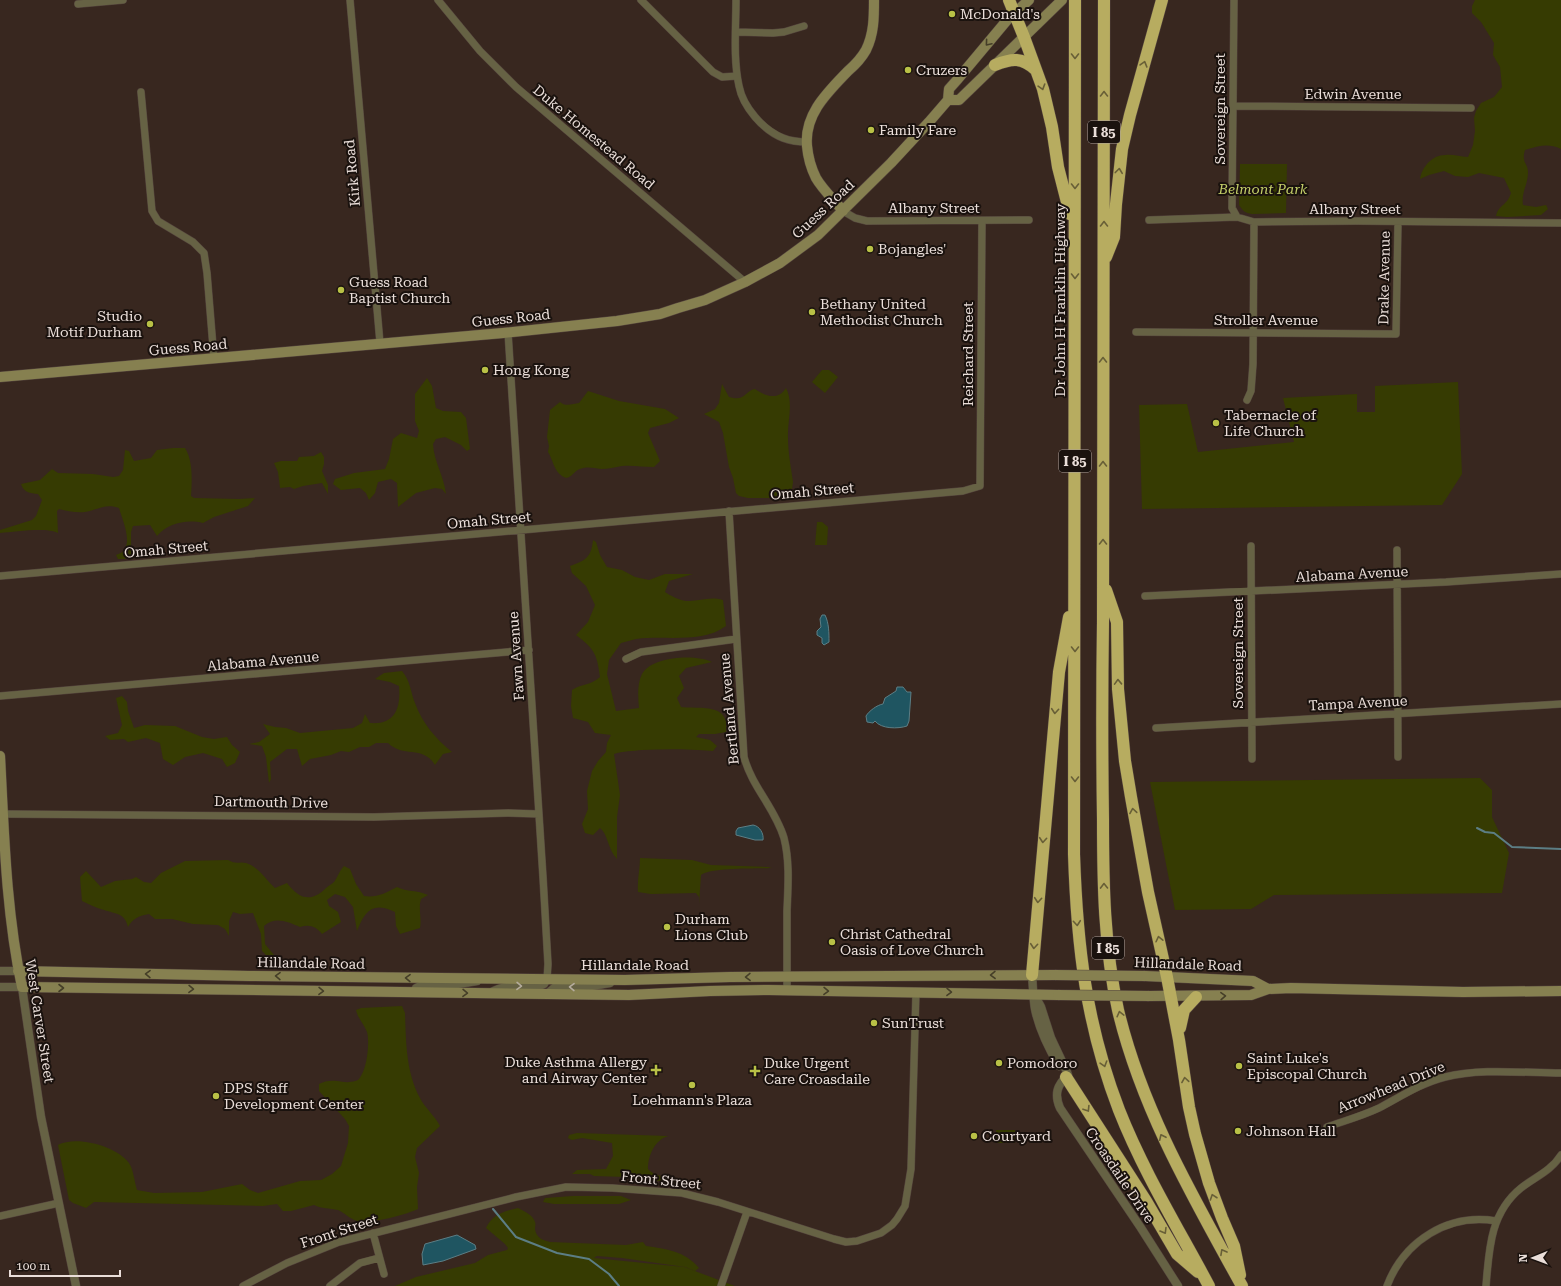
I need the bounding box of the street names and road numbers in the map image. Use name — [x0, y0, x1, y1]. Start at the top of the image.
street label: Sovereign Street — [1212, 53, 1228, 165]
street label: Duke Homestead Road — [530, 82, 658, 192]
street label: Edwin Avenue — [1305, 86, 1402, 102]
road number: I 85 — [1088, 121, 1120, 143]
street label: Kirk Road — [341, 139, 363, 207]
street label: Guess Road — [789, 176, 857, 242]
street label: Albany Street — [888, 200, 980, 216]
street label: Albany Street — [1309, 201, 1401, 217]
street label: Dr John H Franklin Highway — [1052, 203, 1068, 397]
street label: Drake Avenue — [1375, 231, 1393, 325]
street label: Reichard Street — [960, 302, 976, 406]
street label: Guess Road — [471, 306, 551, 330]
street label: Stroller Avenue — [1214, 312, 1318, 328]
street label: Guess Road — [148, 336, 228, 358]
road number: I 85 — [1059, 450, 1091, 472]
street label: Omah Street — [769, 479, 855, 503]
street label: Omah Street — [446, 508, 532, 532]
street label: Omah Street — [123, 537, 209, 561]
street label: Alabama Avenue — [1295, 563, 1409, 585]
street label: Sovereign Street — [1230, 597, 1246, 709]
street label: Fawn Avenue — [505, 611, 527, 701]
street label: Alabama Avenue — [206, 648, 320, 674]
street label: Bertland Avenue — [716, 652, 742, 765]
street label: Tampa Avenue — [1308, 692, 1408, 714]
street label: Dartmouth Drive — [214, 793, 328, 811]
road number: I 85 — [1092, 937, 1124, 959]
street label: Hillandale Road — [257, 954, 365, 972]
street label: Hillandale Road — [1134, 954, 1242, 974]
street label: Hillandale Road — [581, 957, 689, 973]
street label: West Carver Street — [22, 958, 58, 1084]
street label: Arrowhead Drive — [1335, 1058, 1447, 1116]
street label: Croasdaile Drive — [1082, 1124, 1158, 1226]
street label: Front Street — [620, 1168, 702, 1192]
street label: Front Street — [298, 1211, 380, 1251]

